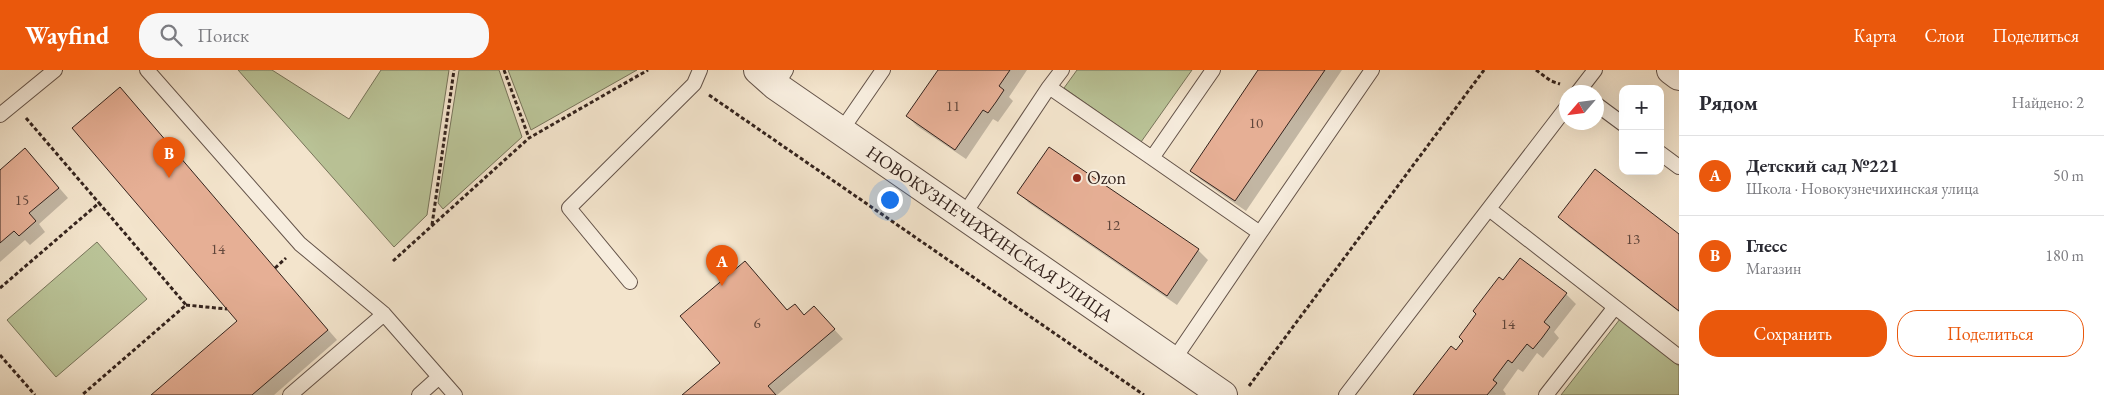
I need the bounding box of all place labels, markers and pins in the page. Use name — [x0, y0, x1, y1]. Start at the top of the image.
pin: B — [153, 137, 185, 178]
place label: Ozon — [1087, 166, 1126, 189]
marker: Ozon — [1071, 172, 1083, 184]
pin: A — [706, 245, 738, 286]

